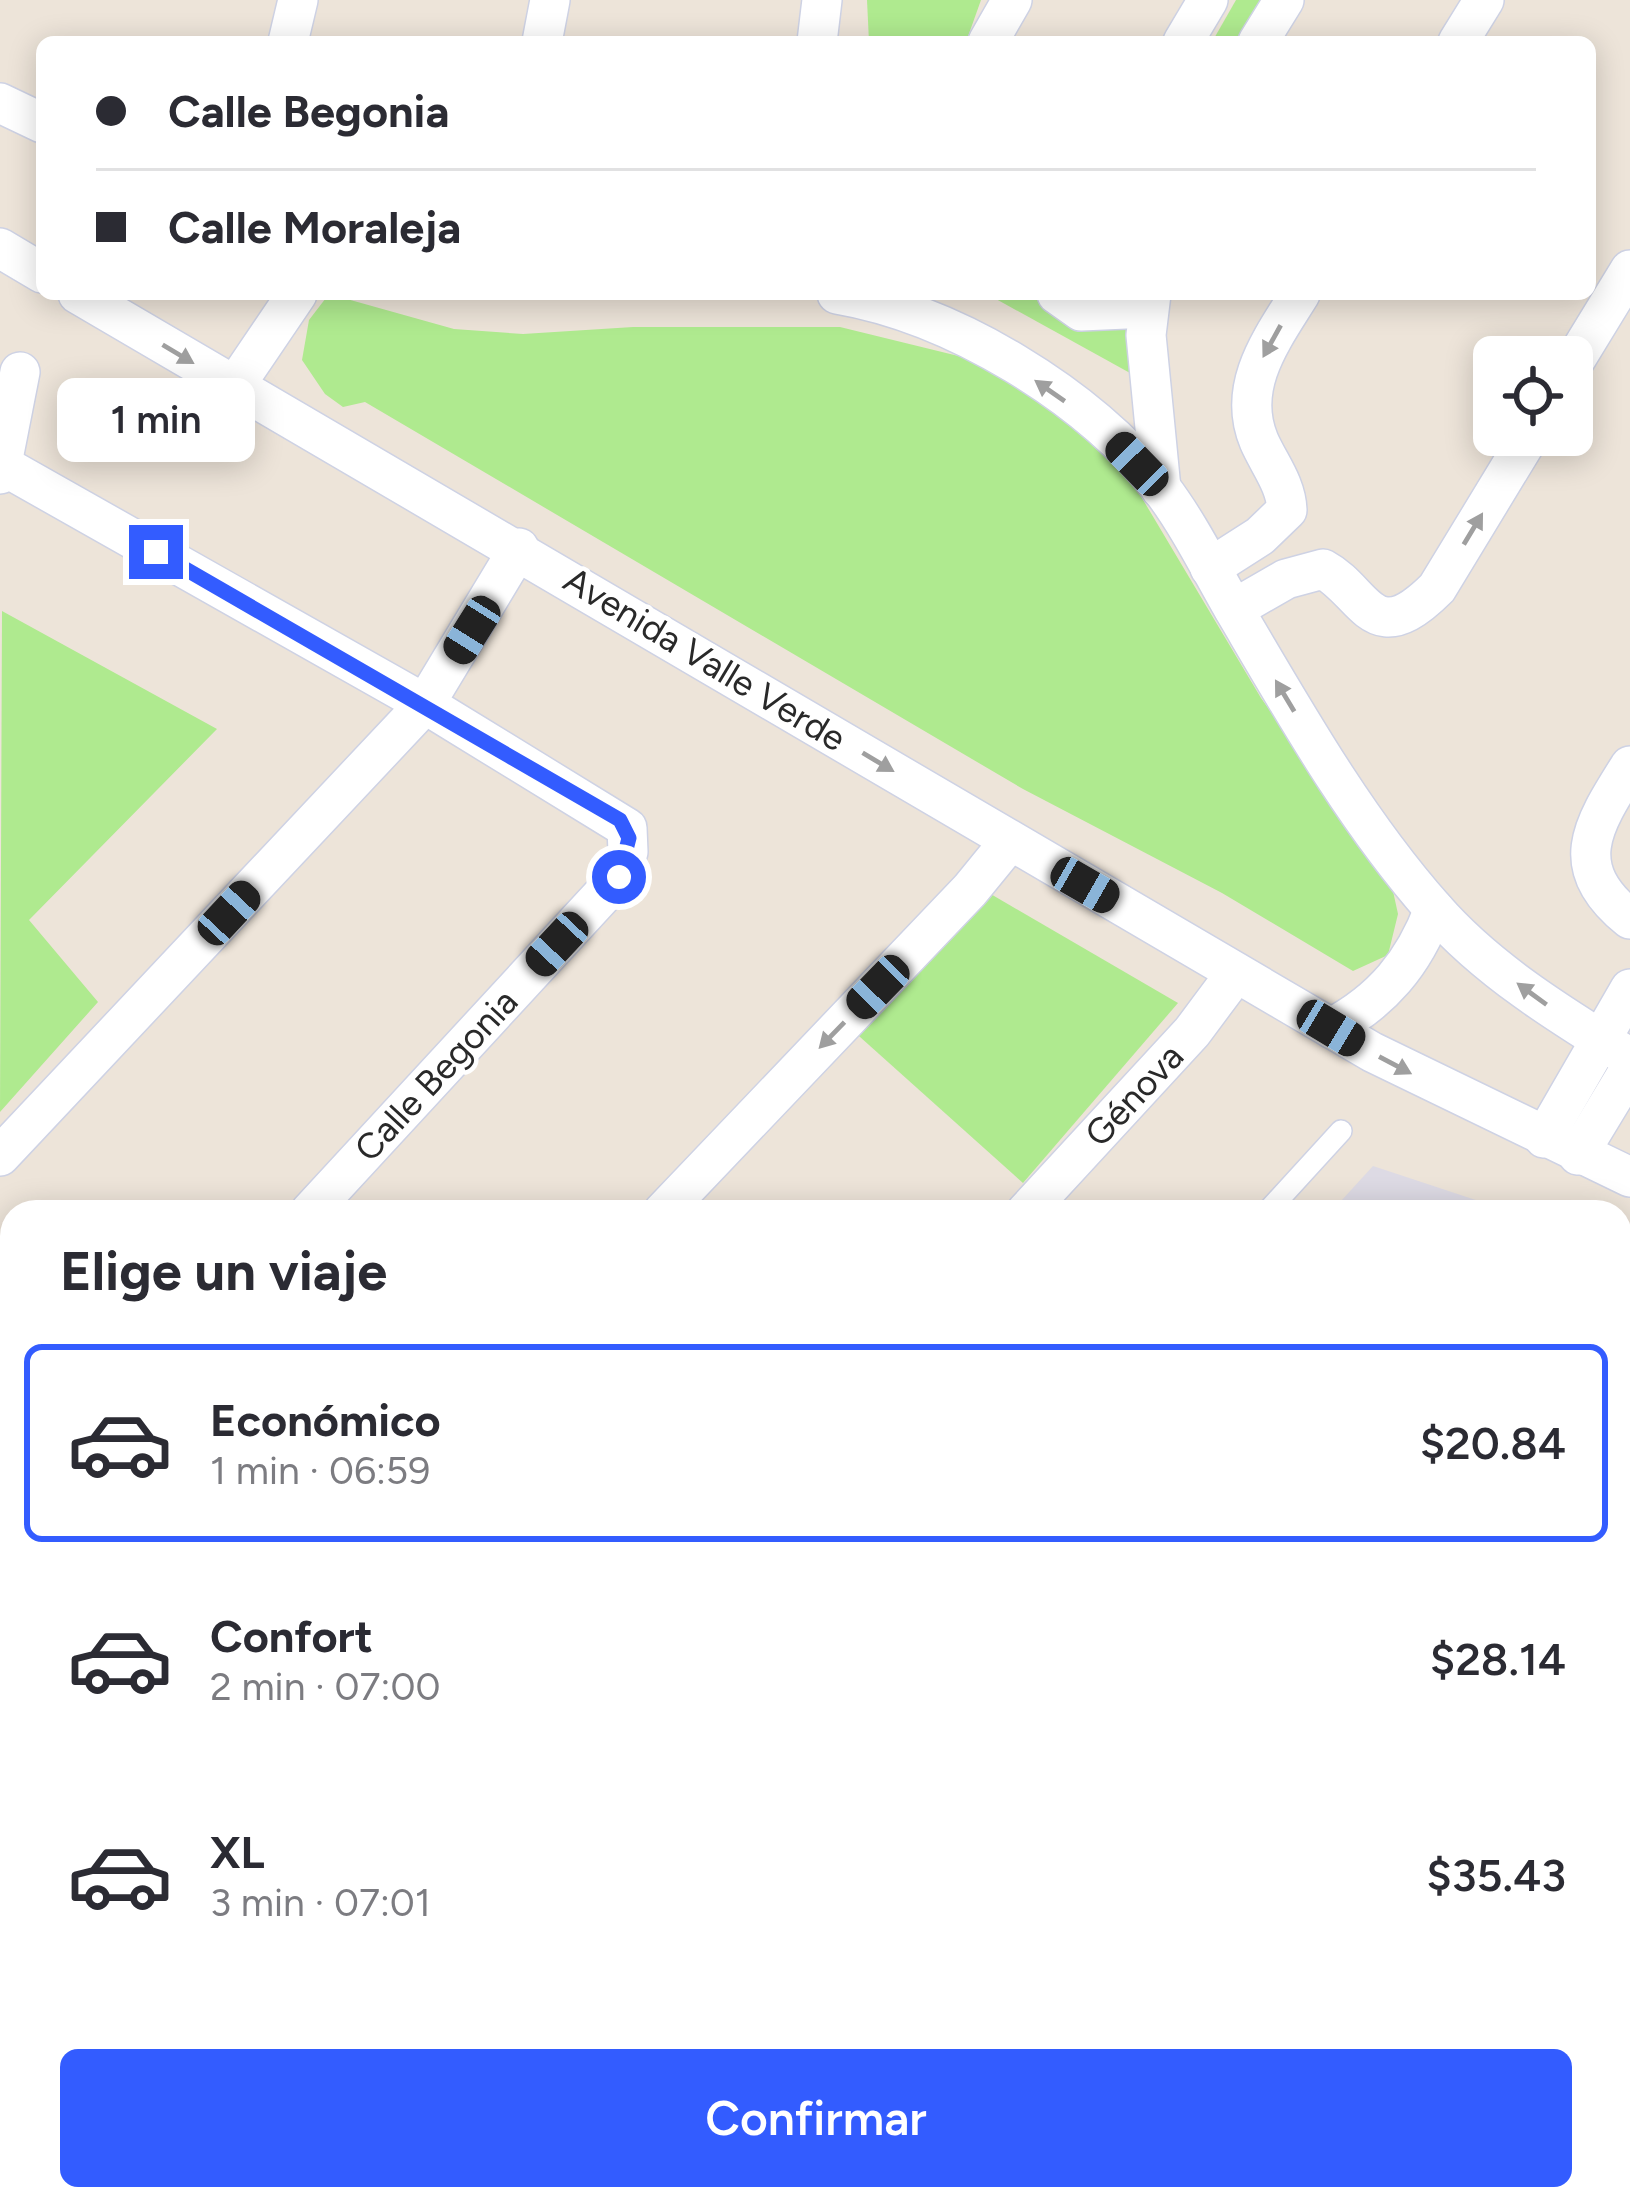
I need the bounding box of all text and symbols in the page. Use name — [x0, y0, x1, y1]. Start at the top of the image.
text: Calle Begonia — [168, 84, 449, 138]
text: Calle Moraleja — [168, 200, 461, 254]
one-way arrow — [1262, 324, 1283, 358]
map controls — [1473, 336, 1593, 456]
button: locate — [1473, 336, 1593, 456]
one-way arrow — [161, 343, 195, 364]
callout: 1 min — [57, 378, 255, 462]
one-way arrow — [1034, 380, 1066, 403]
text: 1 min — [110, 396, 202, 443]
car — [1099, 426, 1175, 502]
one-way arrow — [1462, 512, 1483, 546]
route end — [129, 525, 183, 579]
street label: Avenida Valle Verde — [556, 558, 854, 760]
car — [438, 590, 506, 670]
one-way arrow — [1276, 679, 1297, 713]
one-way arrow — [861, 751, 895, 772]
route start — [592, 850, 646, 904]
car — [1045, 851, 1125, 919]
car — [191, 874, 267, 952]
car — [519, 905, 595, 983]
car — [840, 949, 916, 1025]
street label: Calle Begonia — [346, 980, 526, 1170]
one-way arrow — [1516, 982, 1548, 1006]
car — [1291, 994, 1371, 1062]
one-way arrow — [818, 1021, 846, 1050]
street label: Génova — [1076, 1035, 1192, 1155]
one-way arrow — [1378, 1054, 1413, 1075]
text: Elige un viaje — [60, 1239, 387, 1304]
icon: car — [66, 1389, 174, 1497]
text: Económico — [210, 1393, 441, 1447]
text: $20.84 — [1420, 1416, 1566, 1470]
text: 1 min · 06:59 — [210, 1447, 430, 1494]
icon: car — [66, 1605, 174, 1713]
text: Confort — [210, 1609, 373, 1663]
text: $28.14 — [1430, 1632, 1566, 1686]
text: 2 min · 07:00 — [210, 1663, 440, 1710]
icon: car — [66, 1821, 174, 1929]
text: XL — [210, 1825, 265, 1879]
text: $35.43 — [1427, 1848, 1566, 1902]
text: 3 min · 07:01 — [210, 1879, 431, 1926]
button: Confirmar — [60, 2049, 1572, 2187]

